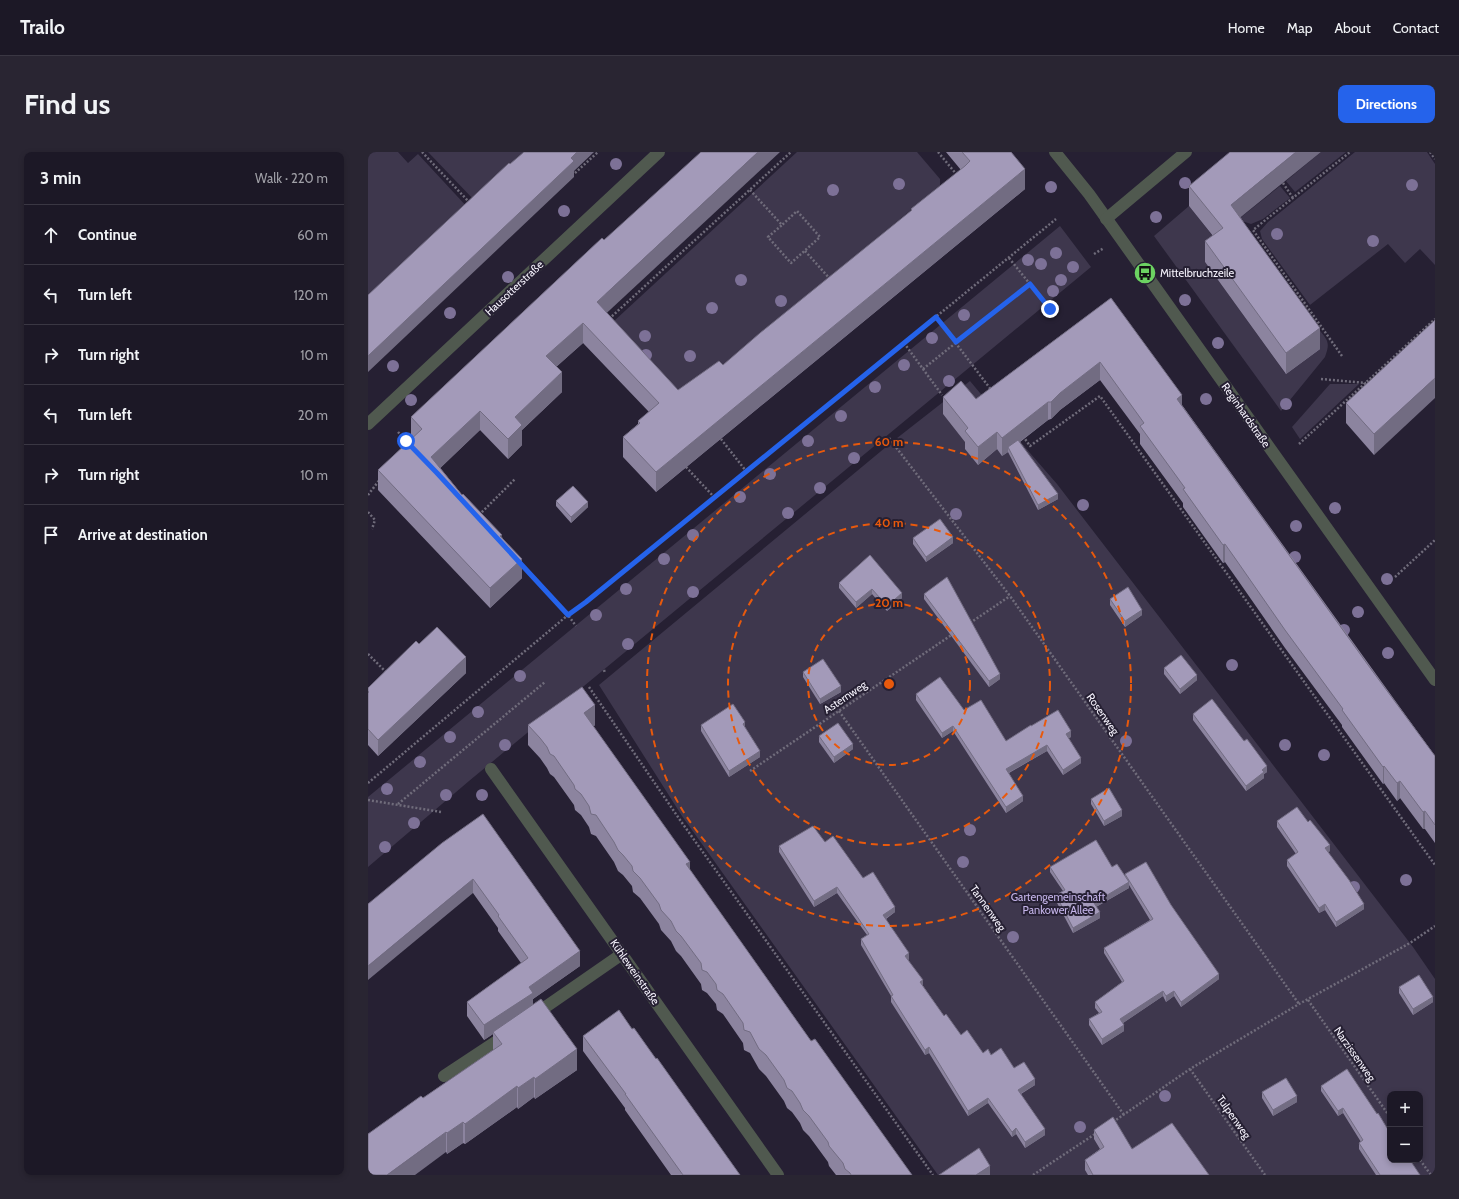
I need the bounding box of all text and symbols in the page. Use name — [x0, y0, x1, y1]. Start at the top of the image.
text: Trailo — [20, 16, 65, 39]
text: Home — [1228, 19, 1265, 37]
text: Map — [1287, 19, 1312, 37]
text: About — [1334, 19, 1371, 37]
text: Contact — [1393, 19, 1439, 37]
button: Directions — [1338, 85, 1435, 123]
text: Find us — [24, 87, 110, 121]
text: 3 min — [40, 168, 81, 188]
text: Walk · 220 m — [255, 170, 328, 186]
icon: ahead — [40, 224, 62, 246]
text: Continue — [78, 226, 137, 244]
text: 60 m — [297, 227, 328, 243]
street label: Hausotterstraße — [482, 257, 546, 319]
bus stop icon: Mittelbruchzeile — [1132, 260, 1158, 286]
place label: Mittelbruchzeile — [1160, 266, 1235, 280]
icon: left — [40, 284, 62, 306]
text: Turn left — [78, 286, 132, 304]
text: 120 m — [294, 287, 328, 303]
route end — [1041, 300, 1059, 318]
icon: right — [40, 344, 62, 366]
text: Turn right — [78, 346, 139, 364]
text: 10 m — [300, 347, 328, 363]
street label: Reginhardstraße — [1219, 380, 1274, 450]
icon: left — [40, 404, 62, 426]
text: Turn left — [78, 406, 132, 424]
text: 20 m — [298, 407, 328, 423]
route start — [397, 432, 415, 450]
text: 60 m — [875, 434, 903, 449]
icon: right — [40, 464, 62, 486]
text: Turn right — [78, 466, 139, 484]
text: 10 m — [300, 467, 328, 483]
text: 40 m — [874, 515, 904, 530]
icon: arrive — [40, 524, 62, 546]
text: Arrive at destination — [78, 526, 208, 544]
text: 20 m — [875, 595, 903, 610]
street label: Asternweg — [821, 677, 870, 717]
centre of rings — [882, 677, 896, 691]
street label: Rosenweg — [1084, 690, 1123, 738]
street label: Tannenweg — [967, 882, 1009, 934]
park label: Gartengemeinschaft Pankower Allee — [1011, 890, 1106, 917]
street label: Kühleweinstraße — [607, 937, 663, 1008]
street label: Narzissenweg — [1331, 1024, 1379, 1085]
map controls — [1387, 1091, 1423, 1163]
button: + — [1387, 1091, 1423, 1127]
street label: Tulpenweg — [1214, 1092, 1254, 1142]
button: − — [1387, 1127, 1423, 1163]

